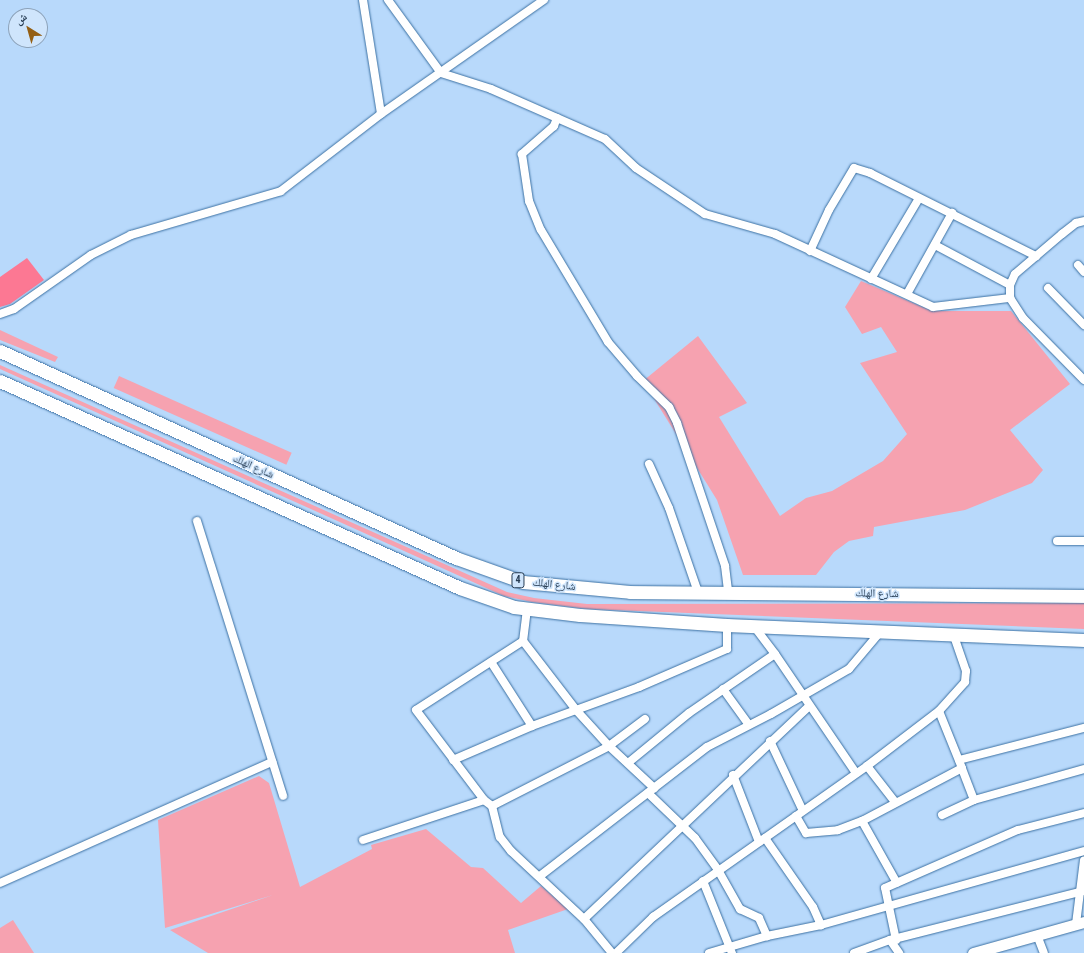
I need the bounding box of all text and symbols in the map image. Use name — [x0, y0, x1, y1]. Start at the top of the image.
north arrow — [8, 8, 48, 48]
text: ش — [13, 10, 30, 28]
street label: شارع الهلك — [231, 452, 275, 482]
road number: 4 — [511, 572, 525, 588]
street label: شارع الهلك — [532, 576, 576, 594]
street label: شارع الهلك — [855, 587, 899, 601]

